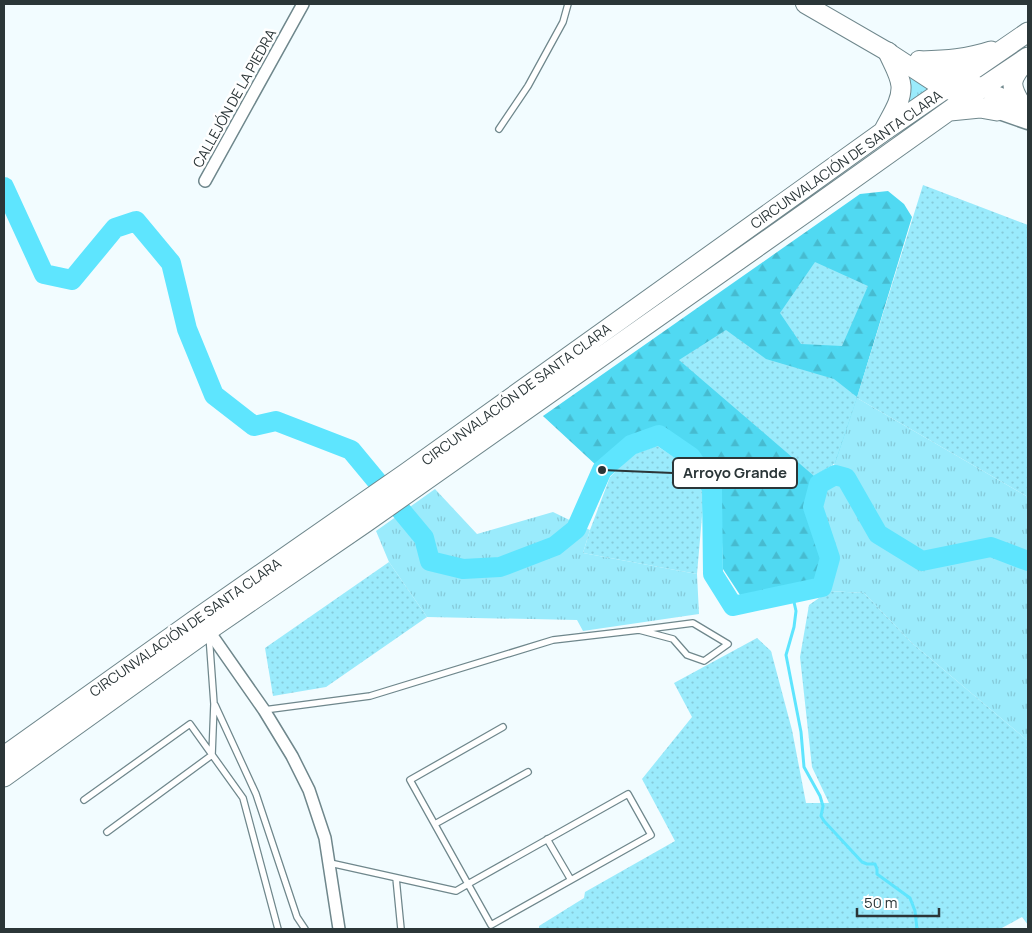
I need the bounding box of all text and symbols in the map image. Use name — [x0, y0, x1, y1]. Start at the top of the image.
street label: CALLEJÓN DE LA PIEDRA — [188, 25, 280, 171]
street label: CIRCUNVALACIÓN DE SANTA CLARA — [746, 85, 946, 233]
street label: CIRCUNVALACIÓN DE SANTA CLARA — [417, 319, 615, 469]
callout: Arroyo Grande — [673, 458, 797, 488]
text: Arroyo Grande — [683, 462, 787, 483]
street label: CIRCUNVALACIÓN DE SANTA CLARA — [85, 553, 285, 701]
scale bar — [857, 886, 940, 918]
text: 50 m — [864, 892, 898, 913]

